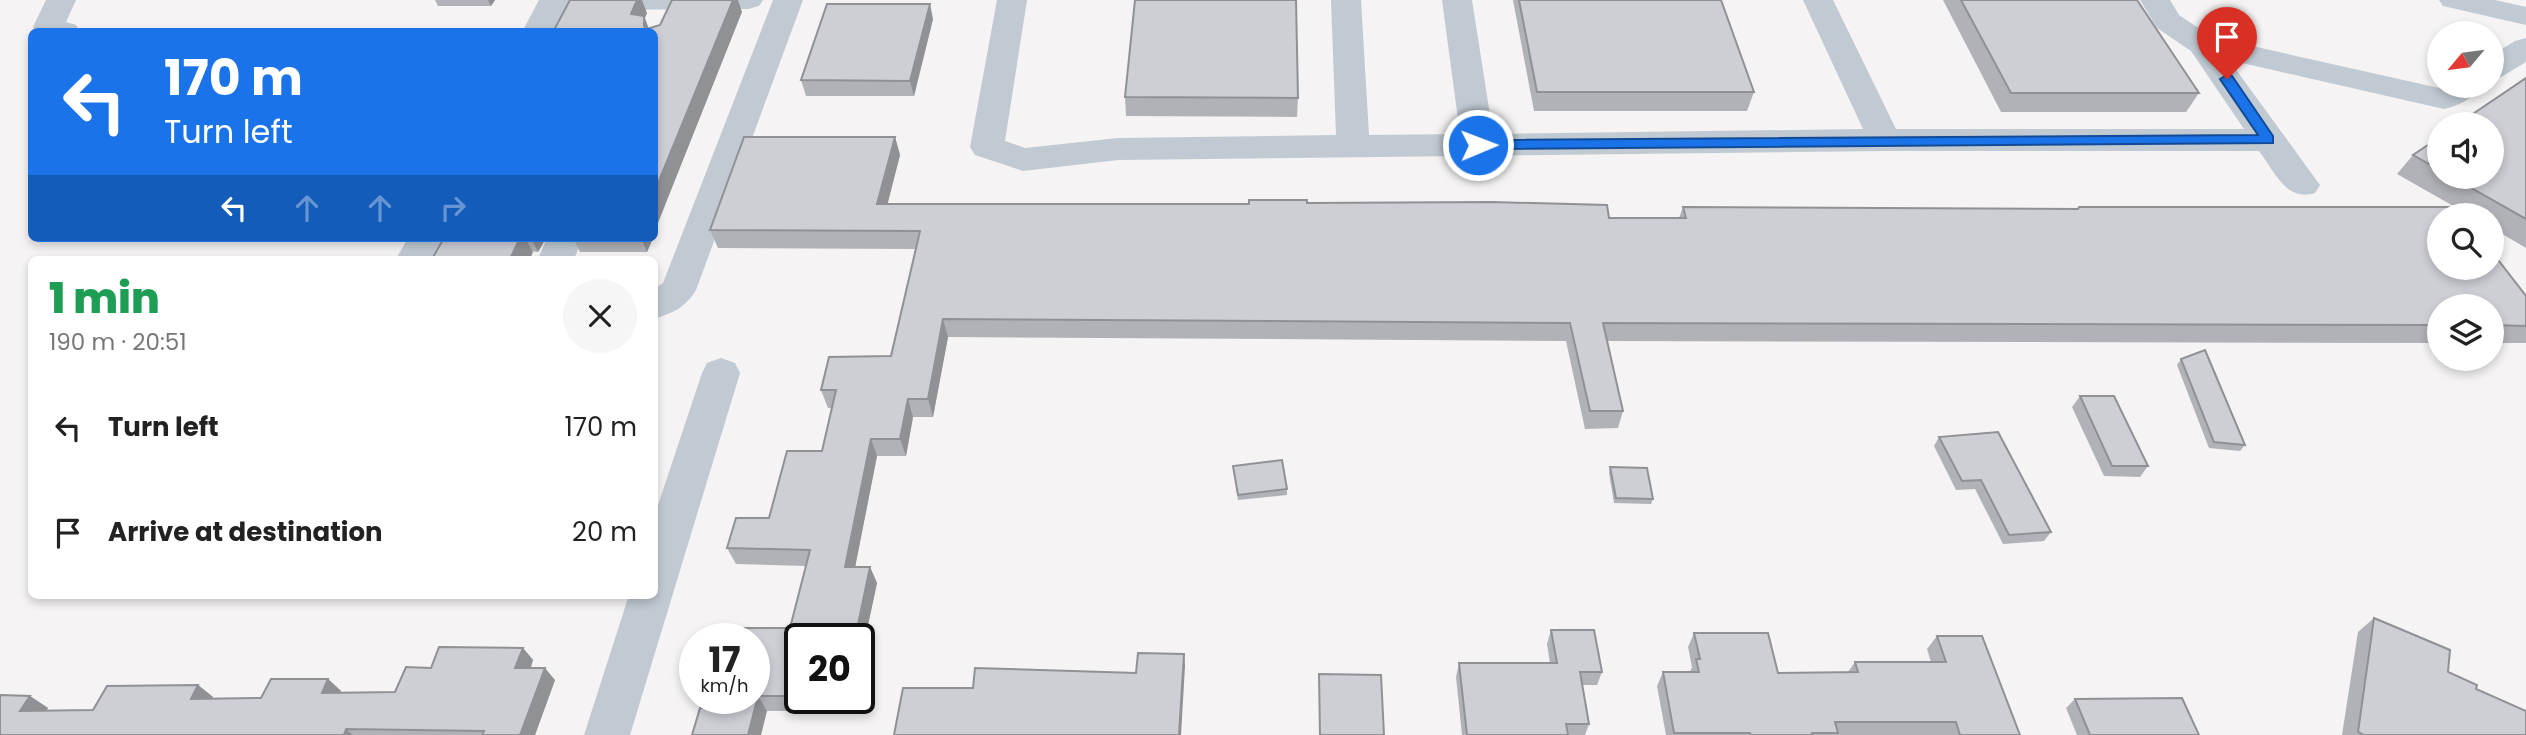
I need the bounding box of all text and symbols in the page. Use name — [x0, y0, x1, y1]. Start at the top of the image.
pin — [2197, 7, 2257, 79]
icon: arrive — [2208, 18, 2246, 56]
north arrow — [2427, 21, 2504, 98]
map controls — [2427, 21, 2504, 371]
text: 170 m — [164, 44, 303, 112]
icon: left — [49, 56, 140, 147]
position arrow — [1441, 108, 1515, 182]
text: Turn left — [164, 109, 293, 154]
button: sound — [2427, 112, 2504, 189]
icon: left — [215, 189, 253, 227]
icon: ahead — [288, 189, 326, 227]
icon: ahead — [361, 189, 399, 227]
icon: right — [434, 189, 472, 227]
button: search — [2427, 203, 2504, 280]
text: 1 min — [49, 269, 160, 328]
button: close — [563, 279, 637, 353]
button: layers — [2427, 294, 2504, 371]
text: 190 m · 20:51 — [49, 326, 187, 358]
icon: left — [49, 409, 87, 447]
text: Turn left — [108, 409, 219, 445]
text: 170 m — [564, 409, 637, 445]
icon: arrive — [49, 514, 87, 552]
text: Arrive at destination — [108, 514, 383, 550]
text: 20 m — [572, 514, 637, 550]
speed limit sign: 20 — [784, 623, 875, 714]
text: 17 — [709, 635, 740, 684]
text: km/h — [701, 673, 748, 698]

